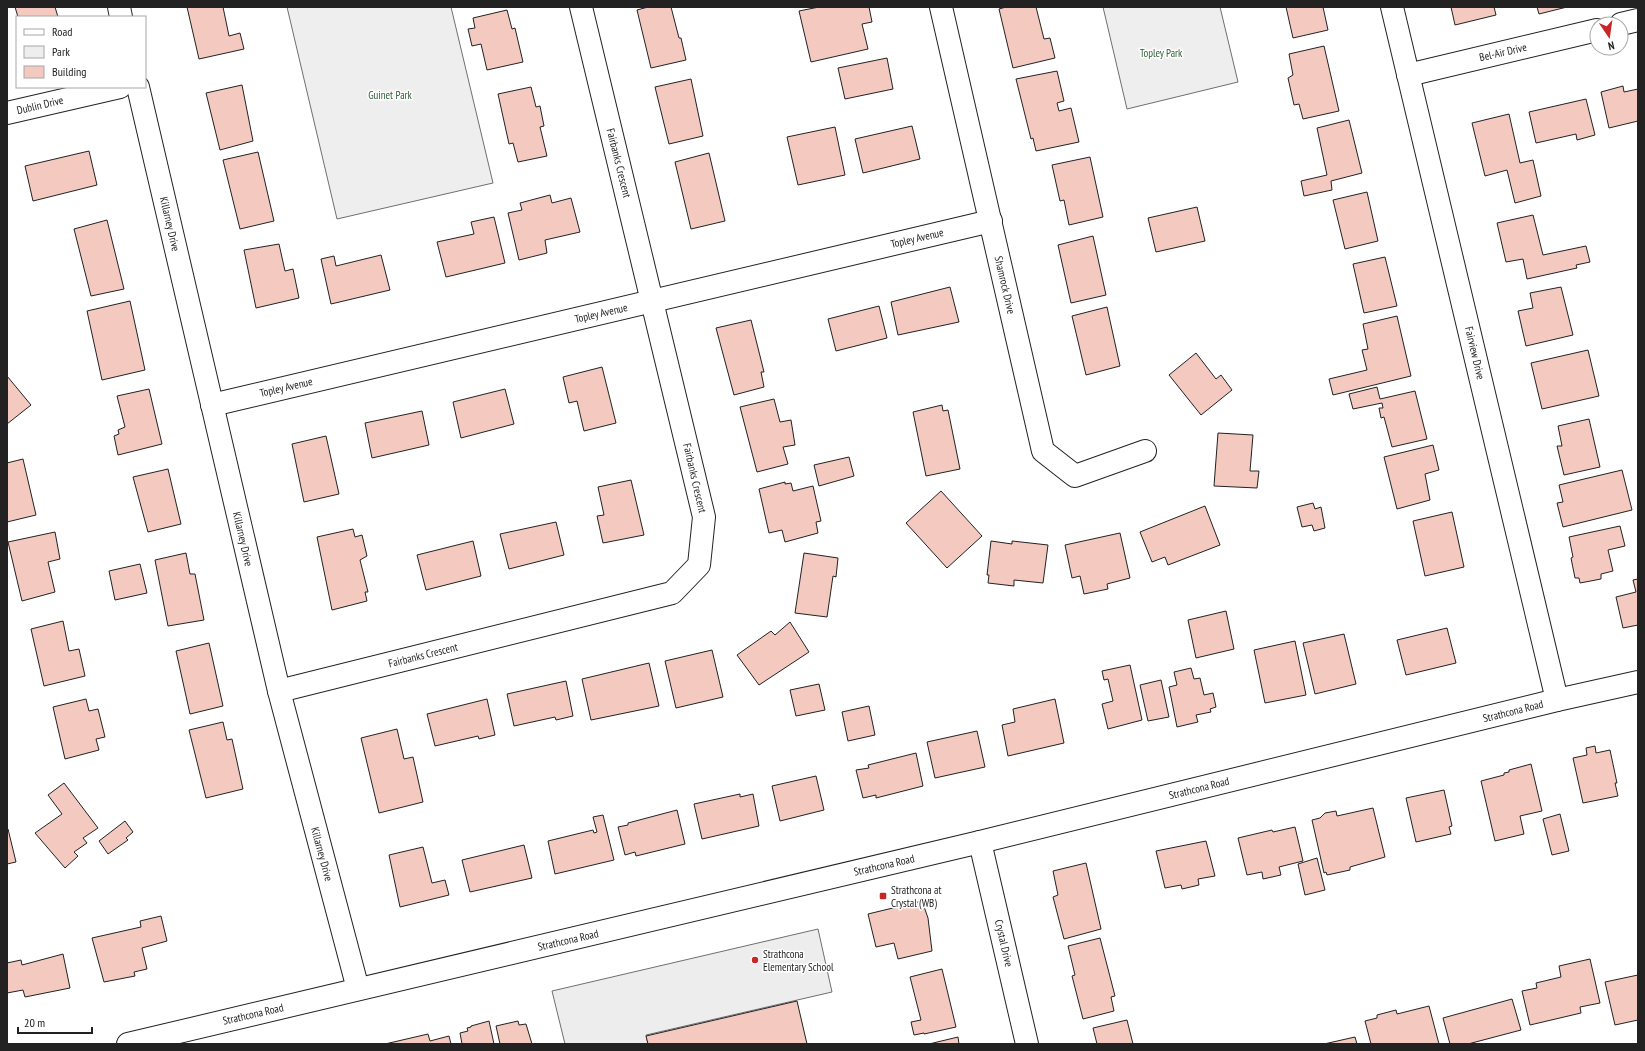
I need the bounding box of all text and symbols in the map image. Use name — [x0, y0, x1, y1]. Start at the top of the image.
legend — [16, 16, 146, 88]
north arrow — [1589, 16, 1629, 56]
text: Road — [52, 24, 72, 39]
text: N — [1607, 38, 1616, 53]
street label: Bel-Air Drive — [1478, 40, 1529, 64]
text: Park — [52, 44, 70, 59]
park label: Topley Park — [1140, 46, 1183, 60]
text: Building — [52, 64, 87, 79]
park label: Guinet Park — [368, 88, 413, 102]
street label: Dublin Drive — [15, 93, 65, 117]
street label: Fairbanks Crescent — [604, 127, 634, 199]
street label: Killarney Drive — [157, 195, 183, 253]
street label: Topley Avenue — [889, 225, 945, 251]
street label: Shamrock Drive — [992, 255, 1019, 316]
street label: Topley Avenue — [573, 300, 629, 326]
street label: Fairview Drive — [1462, 325, 1488, 381]
street label: Topley Avenue — [258, 374, 314, 400]
street label: Fairbanks Crescent — [680, 442, 710, 514]
street label: Killarney Drive — [230, 510, 256, 568]
street label: Fairbanks Crescent — [387, 640, 459, 670]
street label: Strathcona Road — [1481, 697, 1545, 725]
street label: Strathcona Road — [1167, 774, 1231, 802]
street label: Killarney Drive — [308, 825, 336, 883]
street label: Strathcona Road — [852, 851, 916, 879]
place label: Strathcona at Crystal (WB) — [891, 883, 941, 910]
marker: Strathcona at Crystal (WB) — [878, 891, 888, 901]
street label: Crystal Drive — [992, 918, 1016, 968]
street label: Strathcona Road — [536, 926, 600, 954]
place label: Strathcona Elementary School — [763, 947, 834, 974]
marker: Strathcona Elementary School — [750, 955, 760, 965]
street label: Strathcona Road — [221, 1000, 285, 1028]
scale bar — [18, 1009, 92, 1035]
text: 20 m — [24, 1015, 45, 1030]

